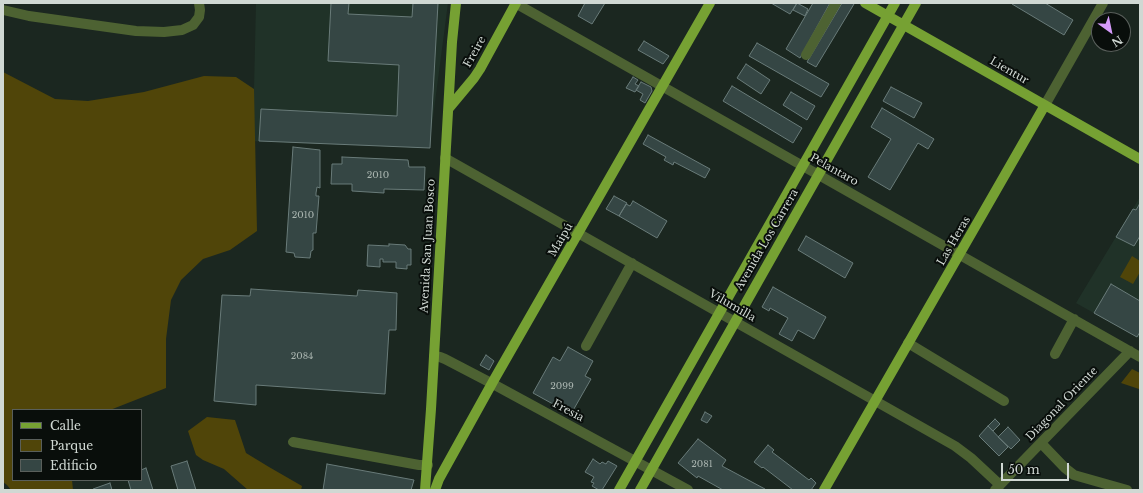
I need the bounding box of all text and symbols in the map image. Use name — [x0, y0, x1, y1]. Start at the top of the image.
north arrow — [1091, 12, 1131, 52]
text: N — [1109, 33, 1125, 50]
street label: Freire — [461, 34, 489, 70]
street label: Lientur — [987, 55, 1031, 87]
street label: Pelantaro — [807, 151, 861, 189]
house number: 2010 — [367, 170, 389, 180]
street label: Avenida San Juan Bosco — [418, 178, 438, 314]
street label: Avenida Los Carrera — [733, 187, 801, 293]
house number: 2010 — [292, 210, 314, 220]
street label: Las Heras — [935, 214, 973, 268]
street label: Maipú — [546, 221, 576, 259]
street label: Vilumilla — [706, 287, 758, 325]
house number: 2084 — [291, 351, 313, 361]
street label: Diagonal Oriente — [1023, 364, 1101, 444]
house number: 2099 — [550, 381, 574, 391]
street label: Fresia — [550, 397, 586, 425]
legend — [12, 409, 142, 481]
text: Calle — [50, 418, 81, 433]
text: Parque — [50, 438, 93, 453]
scale bar — [1003, 455, 1071, 481]
text: Edificio — [50, 458, 97, 473]
house number: 2081 — [691, 459, 713, 469]
text: 50 m — [1008, 462, 1040, 477]

